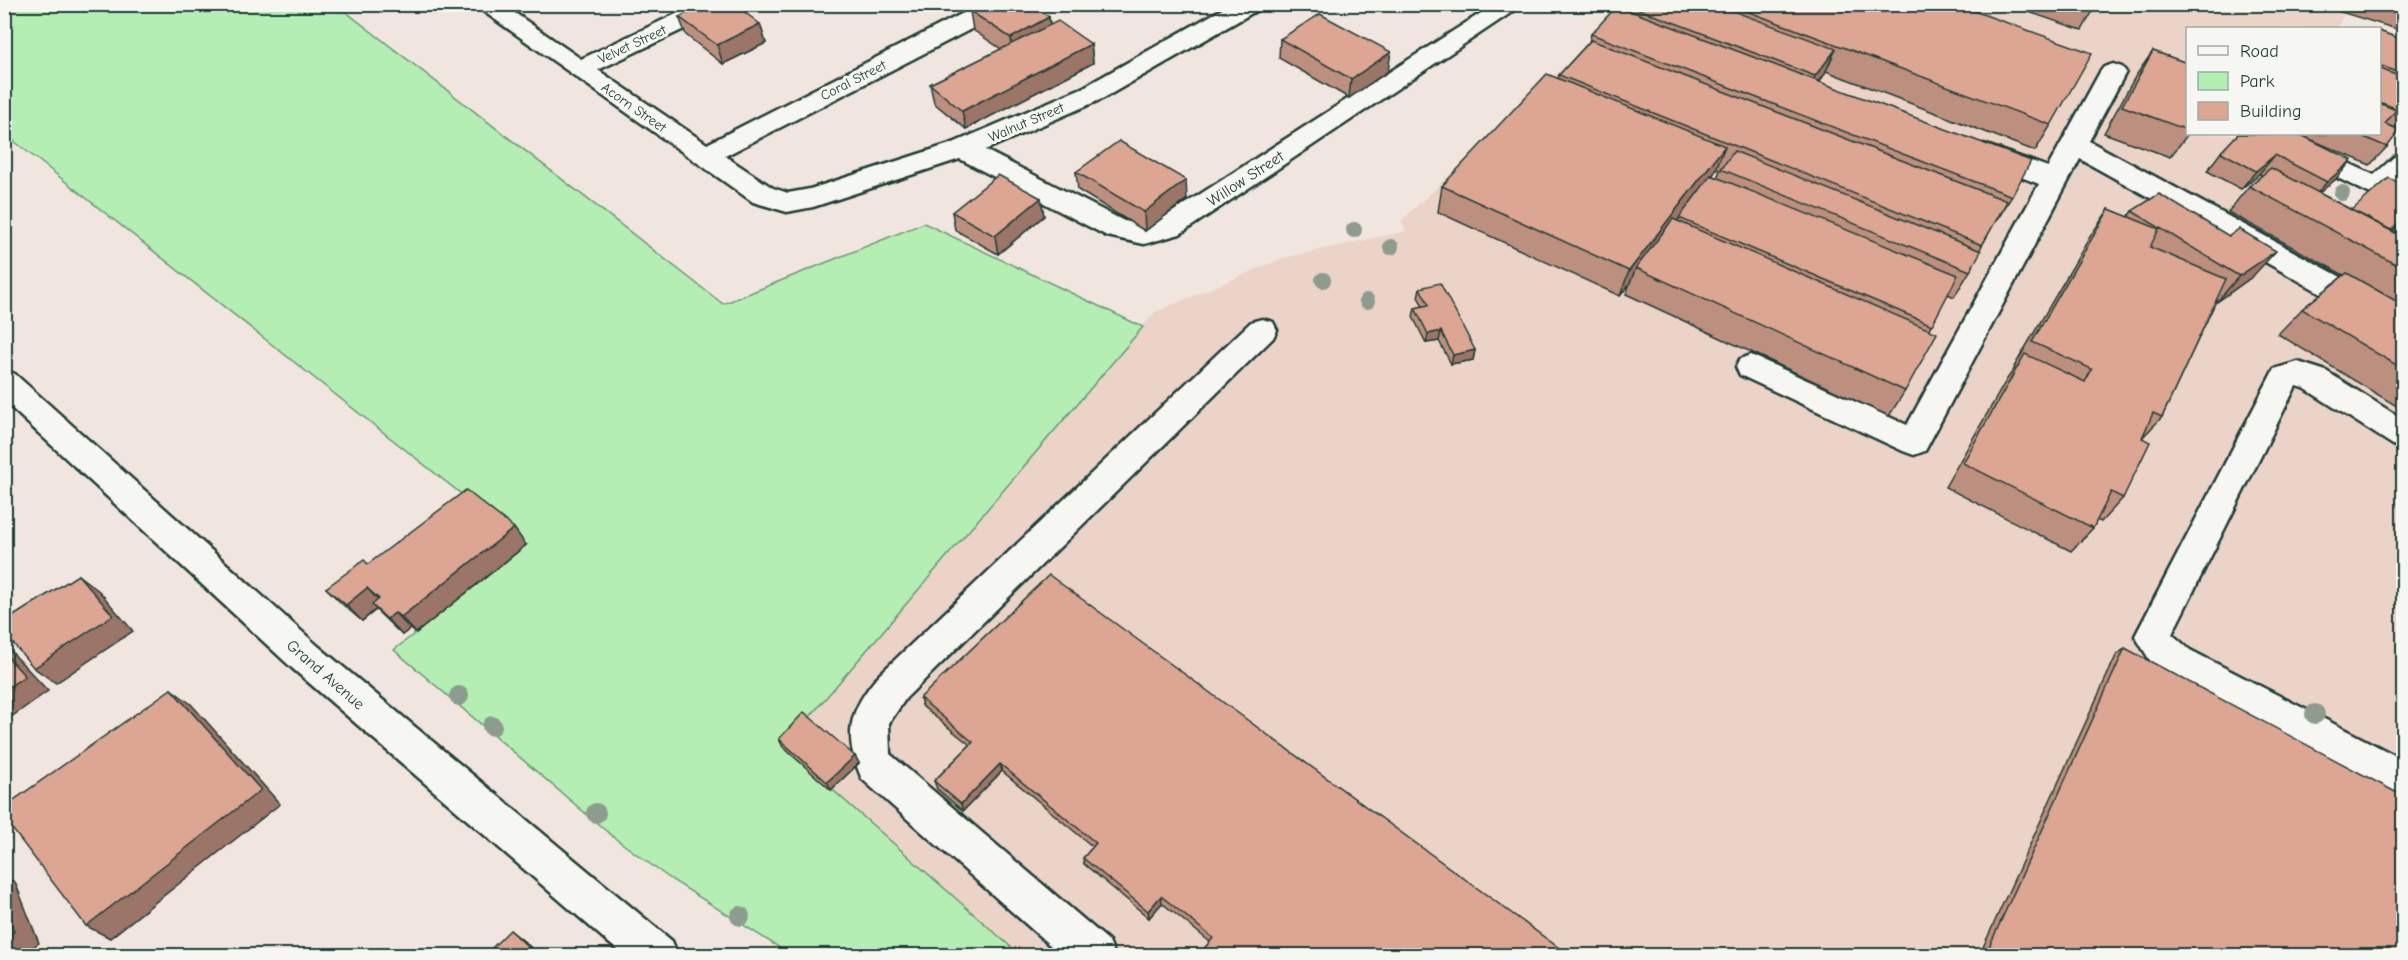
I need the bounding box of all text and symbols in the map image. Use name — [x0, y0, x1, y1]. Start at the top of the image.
street label: Velvet Street — [596, 21, 670, 68]
legend — [2186, 27, 2381, 135]
text: Road — [2240, 41, 2279, 62]
street label: Coral Street — [818, 56, 890, 104]
text: Park — [2240, 71, 2275, 92]
street label: Acorn Street — [598, 79, 670, 137]
street label: Walnut Street — [986, 99, 1067, 146]
text: Building — [2240, 101, 2302, 122]
street label: Willow Street — [1204, 147, 1288, 210]
street label: Grand Avenue — [283, 636, 368, 713]

